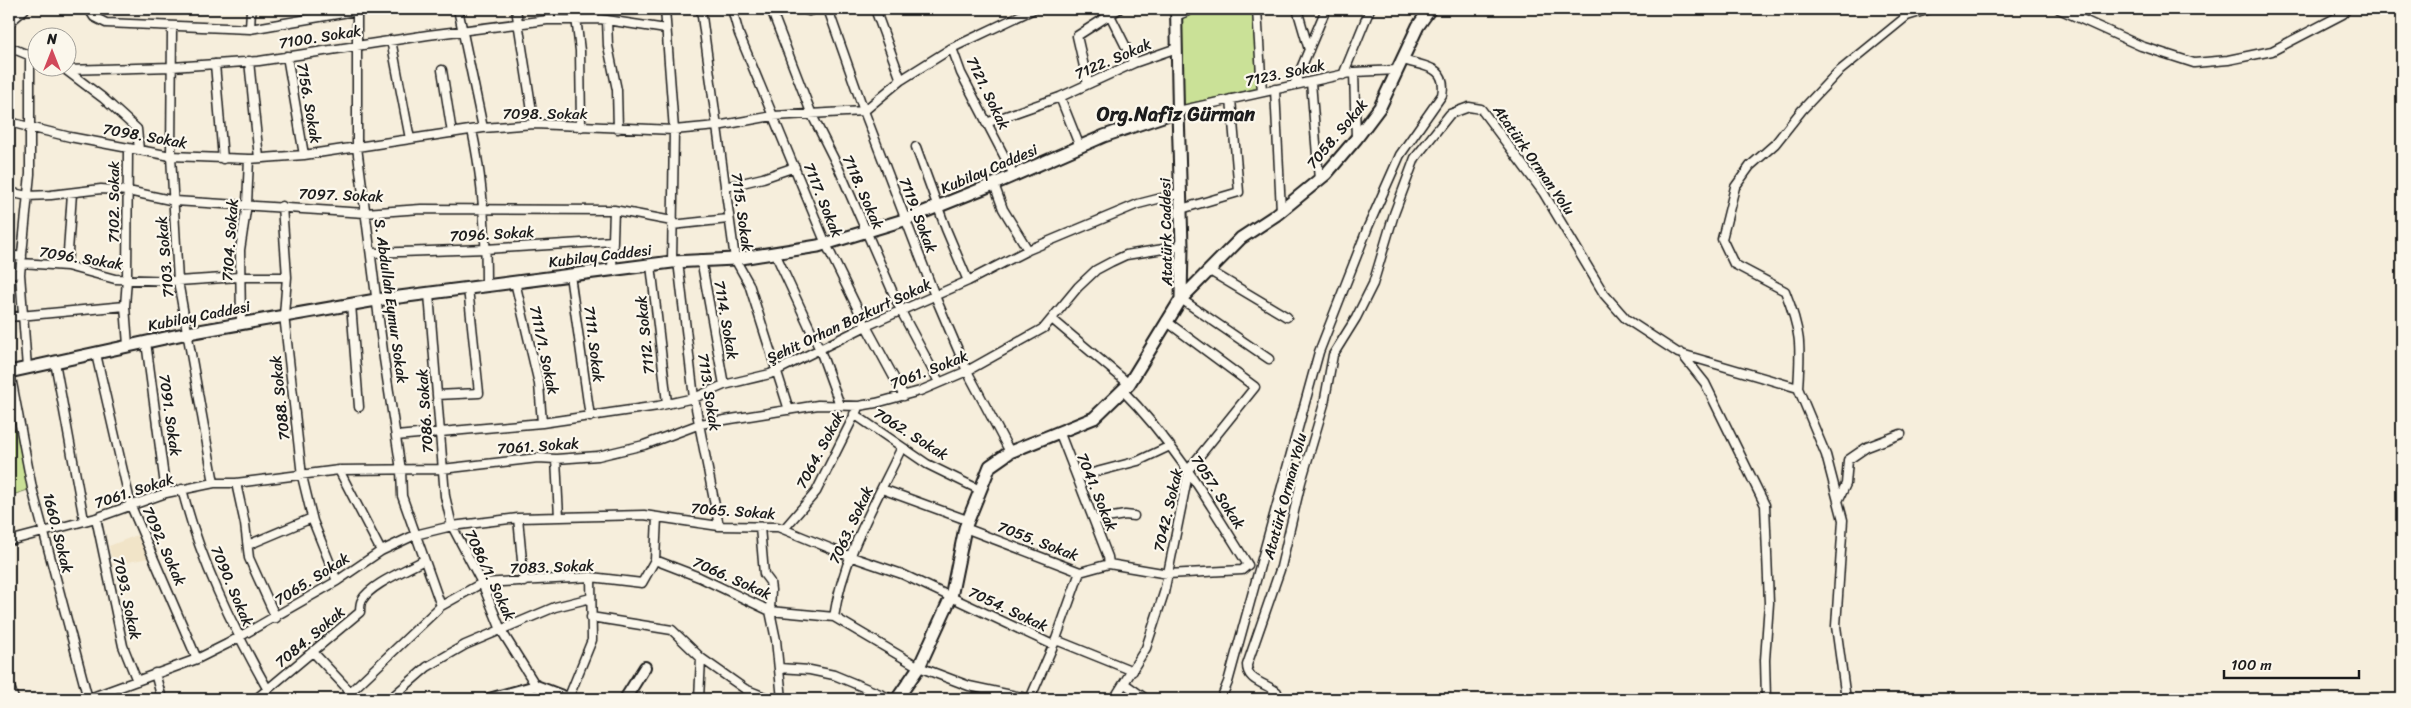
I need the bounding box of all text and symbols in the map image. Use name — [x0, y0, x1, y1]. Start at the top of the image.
street label: 7100. Sokak — [277, 18, 363, 56]
text: N — [46, 27, 57, 52]
north arrow — [28, 28, 78, 78]
street label: 7122. Sokak — [1071, 31, 1155, 87]
street label: 7121. Sokak — [959, 52, 1017, 134]
street label: 7123. Sokak — [1243, 52, 1327, 94]
street label: 7156. Sokak — [289, 61, 329, 145]
street label: 7058. Sokak — [1300, 93, 1374, 175]
district label: Org.Nafiz Gürman — [1097, 97, 1255, 132]
street label: Atatürk Orman Yolu — [1486, 99, 1582, 221]
street label: 7098. Sokak — [502, 101, 588, 127]
street label: 7098. Sokak — [101, 116, 189, 156]
street label: Kubilay Caddesi — [936, 136, 1043, 201]
street label: 7118. Sokak — [835, 150, 891, 234]
street label: 7117. Sokak — [796, 159, 850, 241]
street label: 7102. Sokak — [101, 161, 127, 243]
street label: 7115. Sokak — [724, 171, 760, 253]
street label: 7119. Sokak — [892, 173, 944, 257]
street label: Atatürk Caddesi — [1152, 177, 1180, 287]
street label: 7097. Sokak — [298, 181, 384, 209]
street label: 7104. Sokak — [214, 198, 246, 282]
street label: 7103. Sokak — [148, 215, 182, 299]
street label: S. Abdullah Eymur Sokak — [367, 217, 416, 386]
street label: 7096. Sokak — [449, 219, 535, 249]
street label: Kubilay Caddesi — [547, 237, 654, 275]
street label: 7096. Sokak — [37, 239, 125, 277]
street label: Şehit Orhan Bozkurt Sokak — [762, 271, 936, 371]
street label: 7114. Sokak — [706, 278, 746, 362]
street label: Kubilay Caddesi — [146, 293, 253, 339]
street label: 7112. Sokak — [628, 294, 662, 376]
street label: 7111/1. Sokak — [522, 303, 566, 397]
street label: 7111. Sokak — [576, 304, 612, 384]
street label: 7061. Sokak — [886, 343, 972, 397]
street label: 7113. Sokak — [690, 351, 728, 433]
street label: 7088. Sokak — [263, 354, 297, 442]
street label: 7086. Sokak — [409, 368, 441, 454]
street label: 7091. Sokak — [151, 372, 189, 458]
street label: 7062. Sokak — [868, 401, 954, 467]
street label: 7064. Sokak — [789, 406, 851, 494]
street label: 7061. Sokak — [496, 430, 580, 462]
street label: Atatürk Orman Yolu — [1255, 430, 1314, 563]
street label: 7041. Sokak — [1069, 449, 1125, 535]
street label: 7057. Sokak — [1184, 449, 1252, 535]
street label: 7061. Sokak — [91, 466, 177, 516]
street label: 7042. Sokak — [1146, 466, 1190, 554]
street label: 7063. Sokak — [822, 482, 880, 568]
street label: 1660. Sokak — [35, 490, 81, 576]
street label: 7065. Sokak — [690, 495, 776, 527]
street label: 7092. Sokak — [135, 502, 193, 590]
street label: 7055. Sokak — [994, 514, 1083, 568]
street label: 7086/1. Sokak — [457, 525, 523, 625]
street label: 7090. Sokak — [203, 541, 261, 631]
street label: 7065. Sokak — [269, 546, 355, 612]
street label: 7066. Sokak — [688, 549, 776, 607]
street label: 7083. Sokak — [509, 553, 595, 581]
street label: 7093. Sokak — [106, 554, 148, 642]
street label: 7054. Sokak — [964, 579, 1052, 639]
street label: 7084. Sokak — [269, 600, 351, 674]
scale bar — [2224, 648, 2358, 680]
text: 100 m — [2231, 652, 2272, 678]

